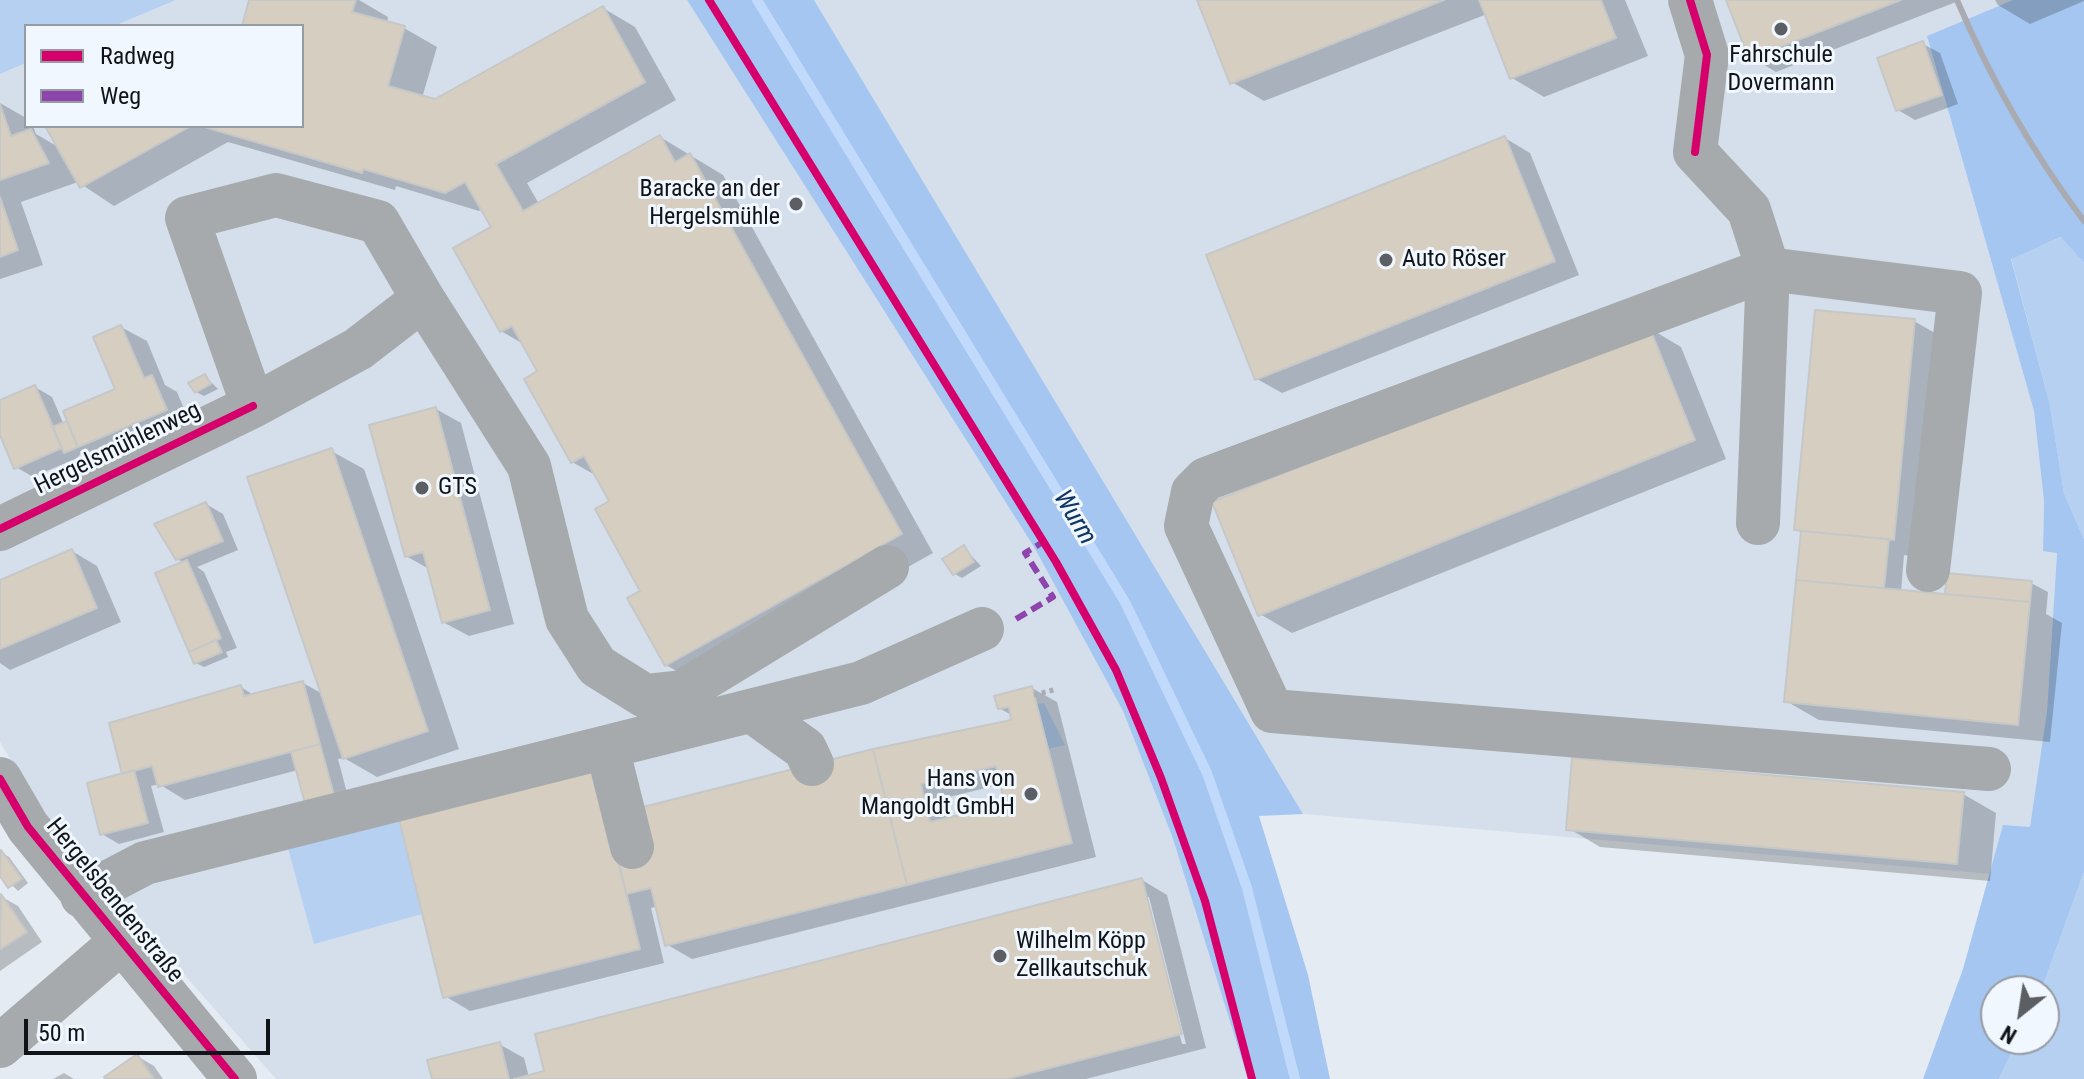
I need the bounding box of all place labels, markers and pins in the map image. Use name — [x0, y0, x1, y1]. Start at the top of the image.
marker: Fahrschule Dovermann — [1772, 20, 1790, 38]
place label: Fahrschule Dovermann — [1727, 42, 1835, 98]
place label: Baracke an der Hergelsmühle — [640, 176, 780, 232]
marker: Baracke an der Hergelsmühle — [787, 195, 805, 213]
place label: Auto Röser — [1402, 246, 1506, 274]
marker: Auto Röser — [1377, 251, 1395, 269]
place label: GTS — [438, 474, 477, 502]
marker: GTS — [413, 479, 431, 497]
place label: Hans von Mangoldt GmbH — [861, 766, 1015, 822]
marker: Hans von Mangoldt GmbH — [1022, 785, 1040, 803]
place label: Wilhelm Köpp Zellkautschuk — [1016, 928, 1148, 984]
marker: Wilhelm Köpp Zellkautschuk — [991, 947, 1009, 965]

